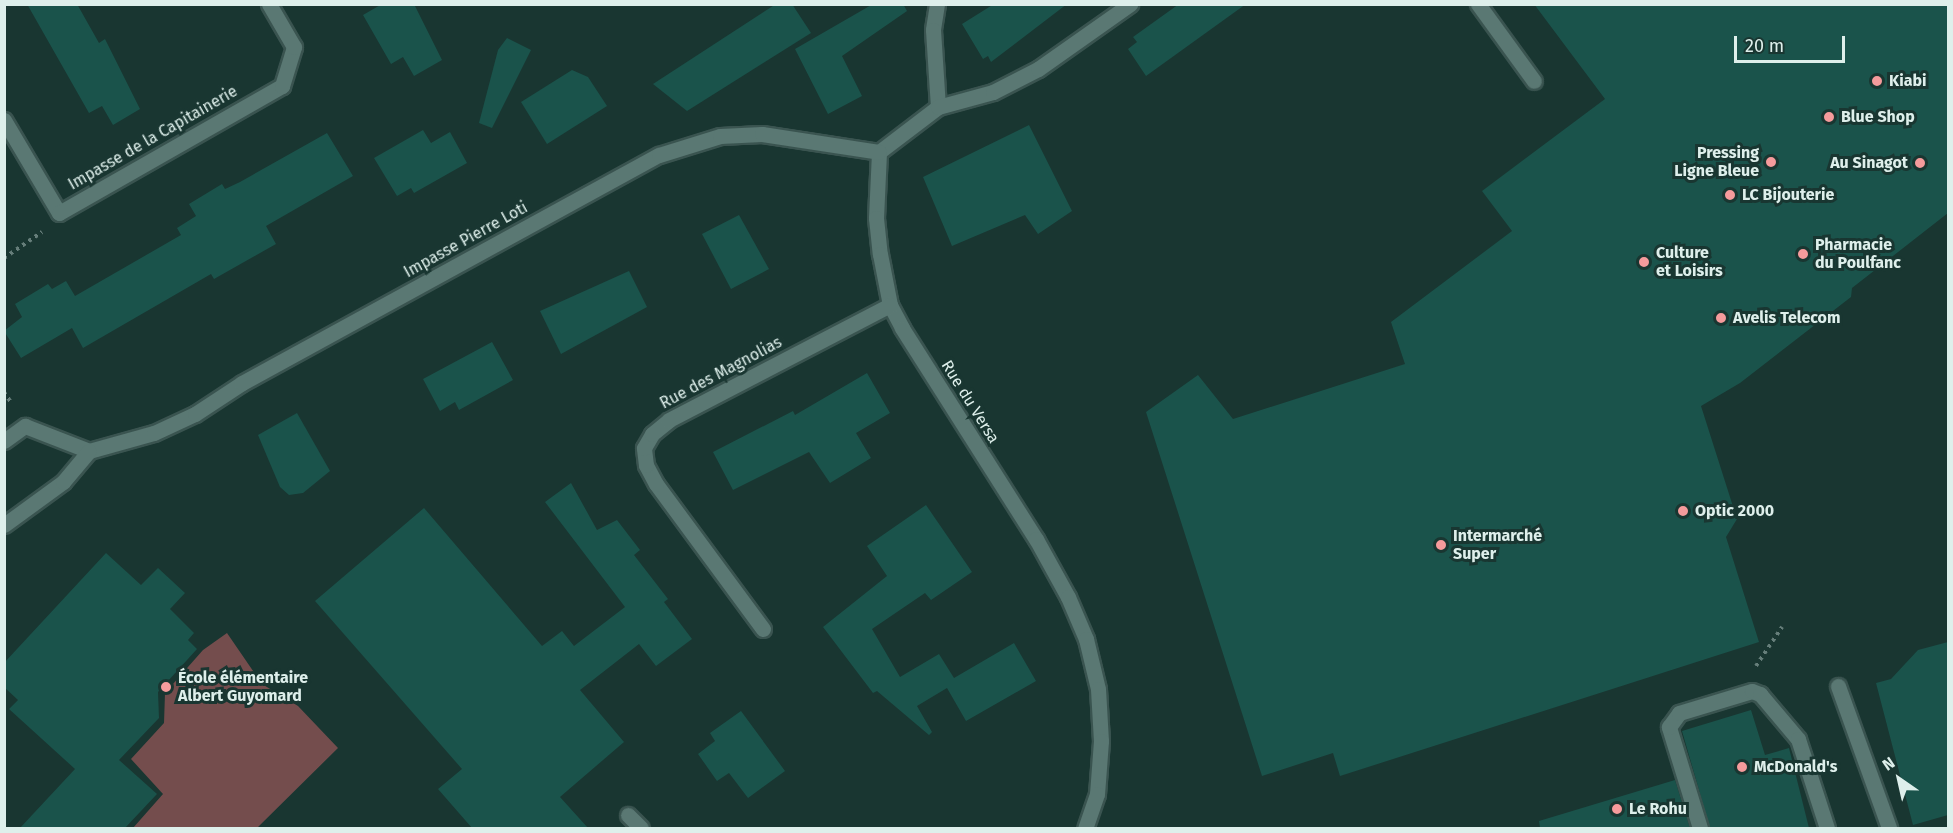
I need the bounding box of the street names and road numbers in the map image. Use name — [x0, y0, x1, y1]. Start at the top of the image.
street label: Impasse de la Capitainerie — [65, 82, 241, 194]
street label: Impasse Pierre Loti — [401, 198, 531, 282]
street label: Rue des Magnolias — [657, 333, 785, 413]
street label: Rue du Versa — [937, 357, 1003, 447]

